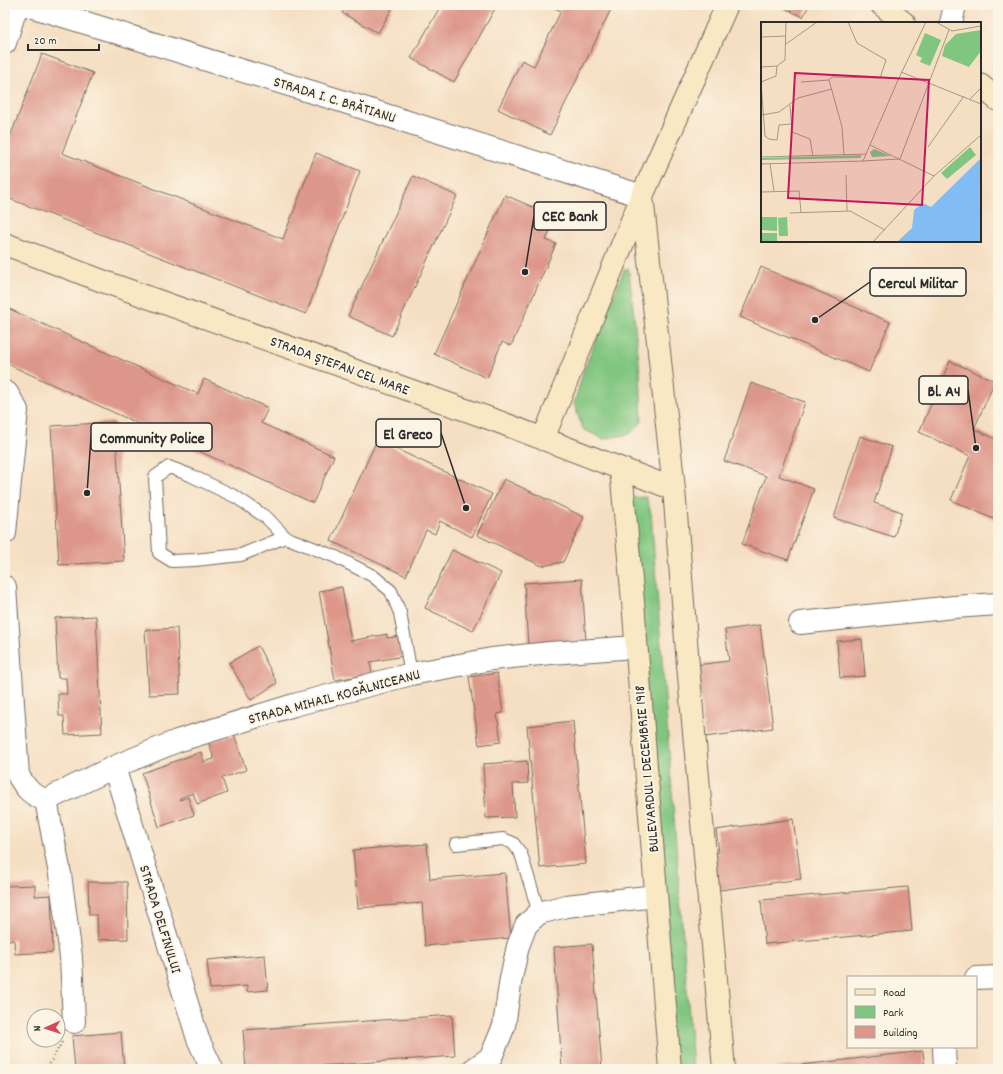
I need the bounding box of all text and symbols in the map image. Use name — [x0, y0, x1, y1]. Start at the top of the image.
inset map — [761, 22, 981, 242]
scale bar — [28, 26, 99, 52]
text: 20 m — [34, 33, 57, 50]
street label: STRADA I. C. BRĂTIANU — [270, 72, 398, 130]
callout: CEC Bank — [534, 202, 606, 230]
text: CEC Bank — [542, 206, 598, 229]
callout: Cercul Militar — [870, 268, 966, 296]
text: Cercul Militar — [878, 273, 959, 296]
street label: STRADA ȘTEFAN CEL MARE — [266, 331, 412, 402]
callout: Bl. A4 — [919, 376, 968, 404]
text: Bl. A4 — [927, 381, 961, 404]
callout: El Greco — [376, 419, 441, 447]
callout: Community Police — [91, 423, 212, 451]
text: El Greco — [383, 424, 433, 447]
text: Community Police — [100, 428, 204, 451]
street label: STRADA MIHAIL KOGĂLNICEANU — [246, 664, 423, 731]
street label: BULEVARDUL 1 DECEMBRIE 1918 — [630, 684, 666, 853]
street label: STRADA DELFINULUI — [132, 863, 186, 977]
legend — [847, 976, 977, 1048]
text: Road — [883, 985, 905, 1002]
text: Park — [883, 1005, 904, 1022]
north arrow — [26, 1008, 66, 1048]
text: N — [30, 1025, 46, 1032]
text: Building — [883, 1025, 918, 1042]

